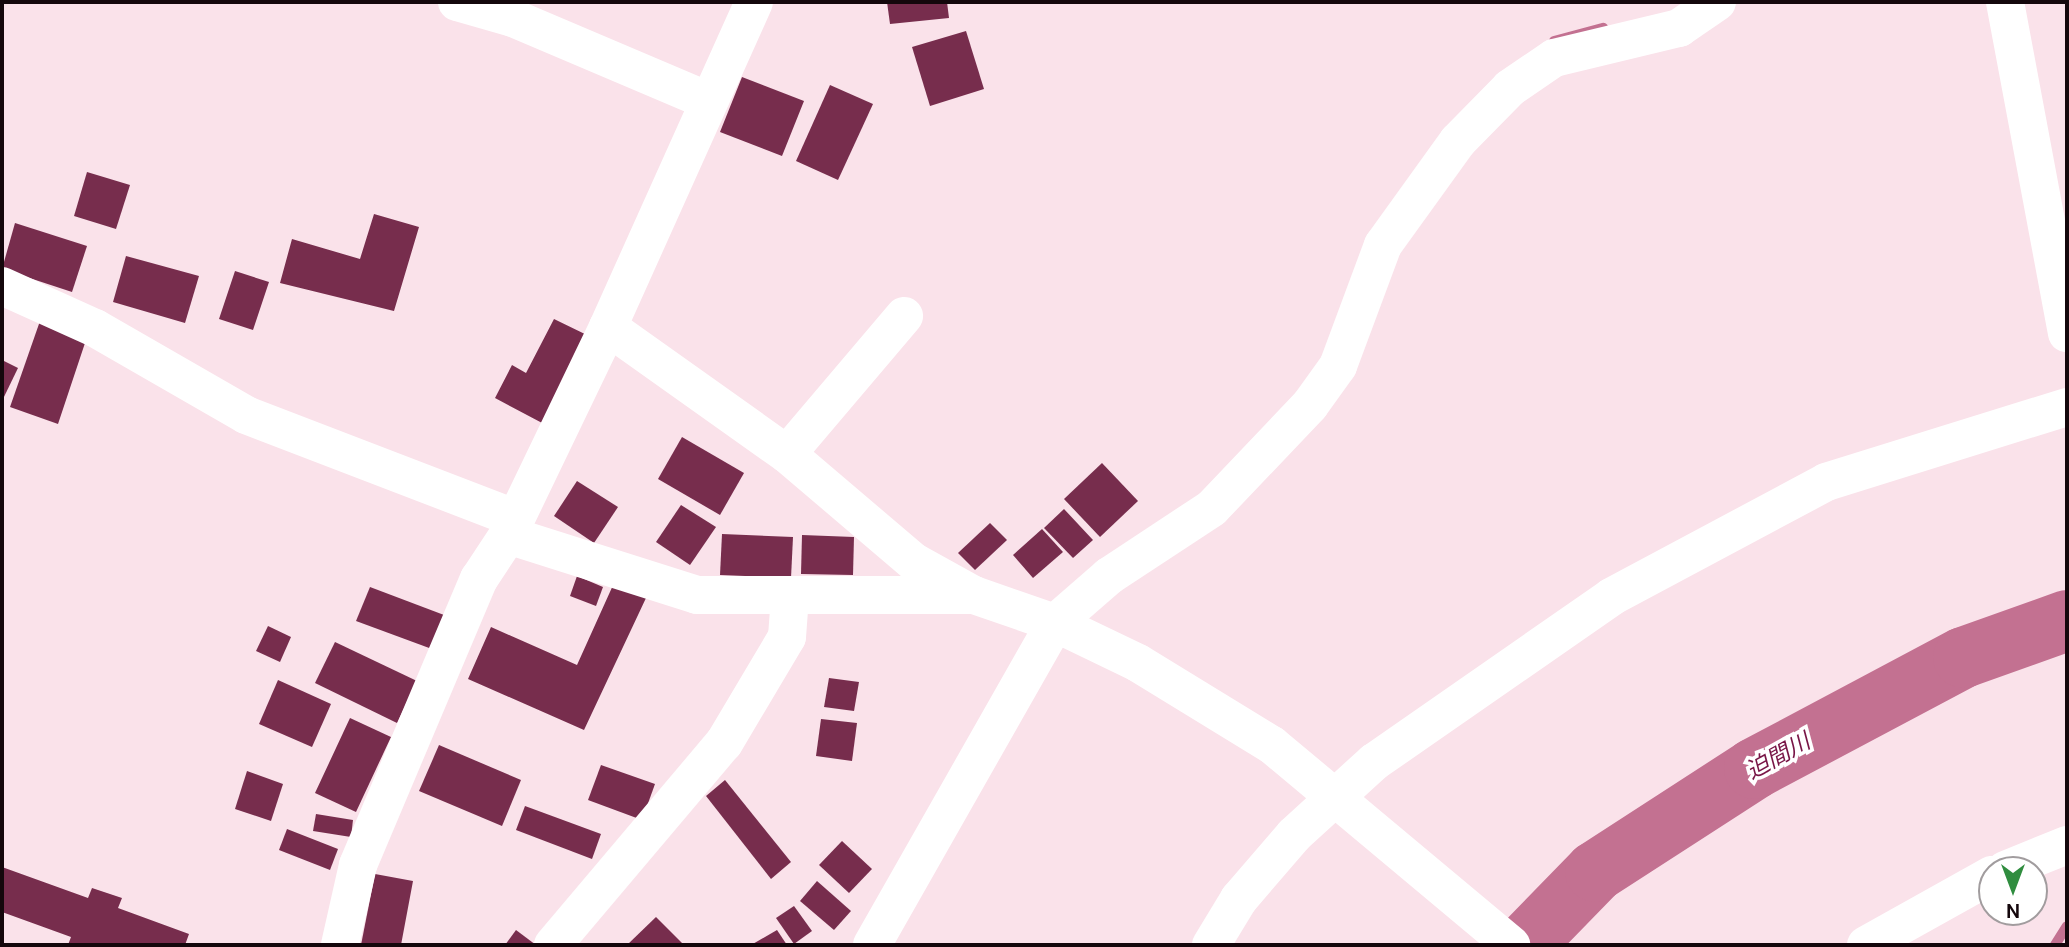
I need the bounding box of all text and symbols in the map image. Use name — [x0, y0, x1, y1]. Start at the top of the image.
water label: 迫間川 — [1741, 727, 1815, 785]
north arrow — [1978, 856, 2048, 926]
text: N — [2006, 898, 2020, 923]

